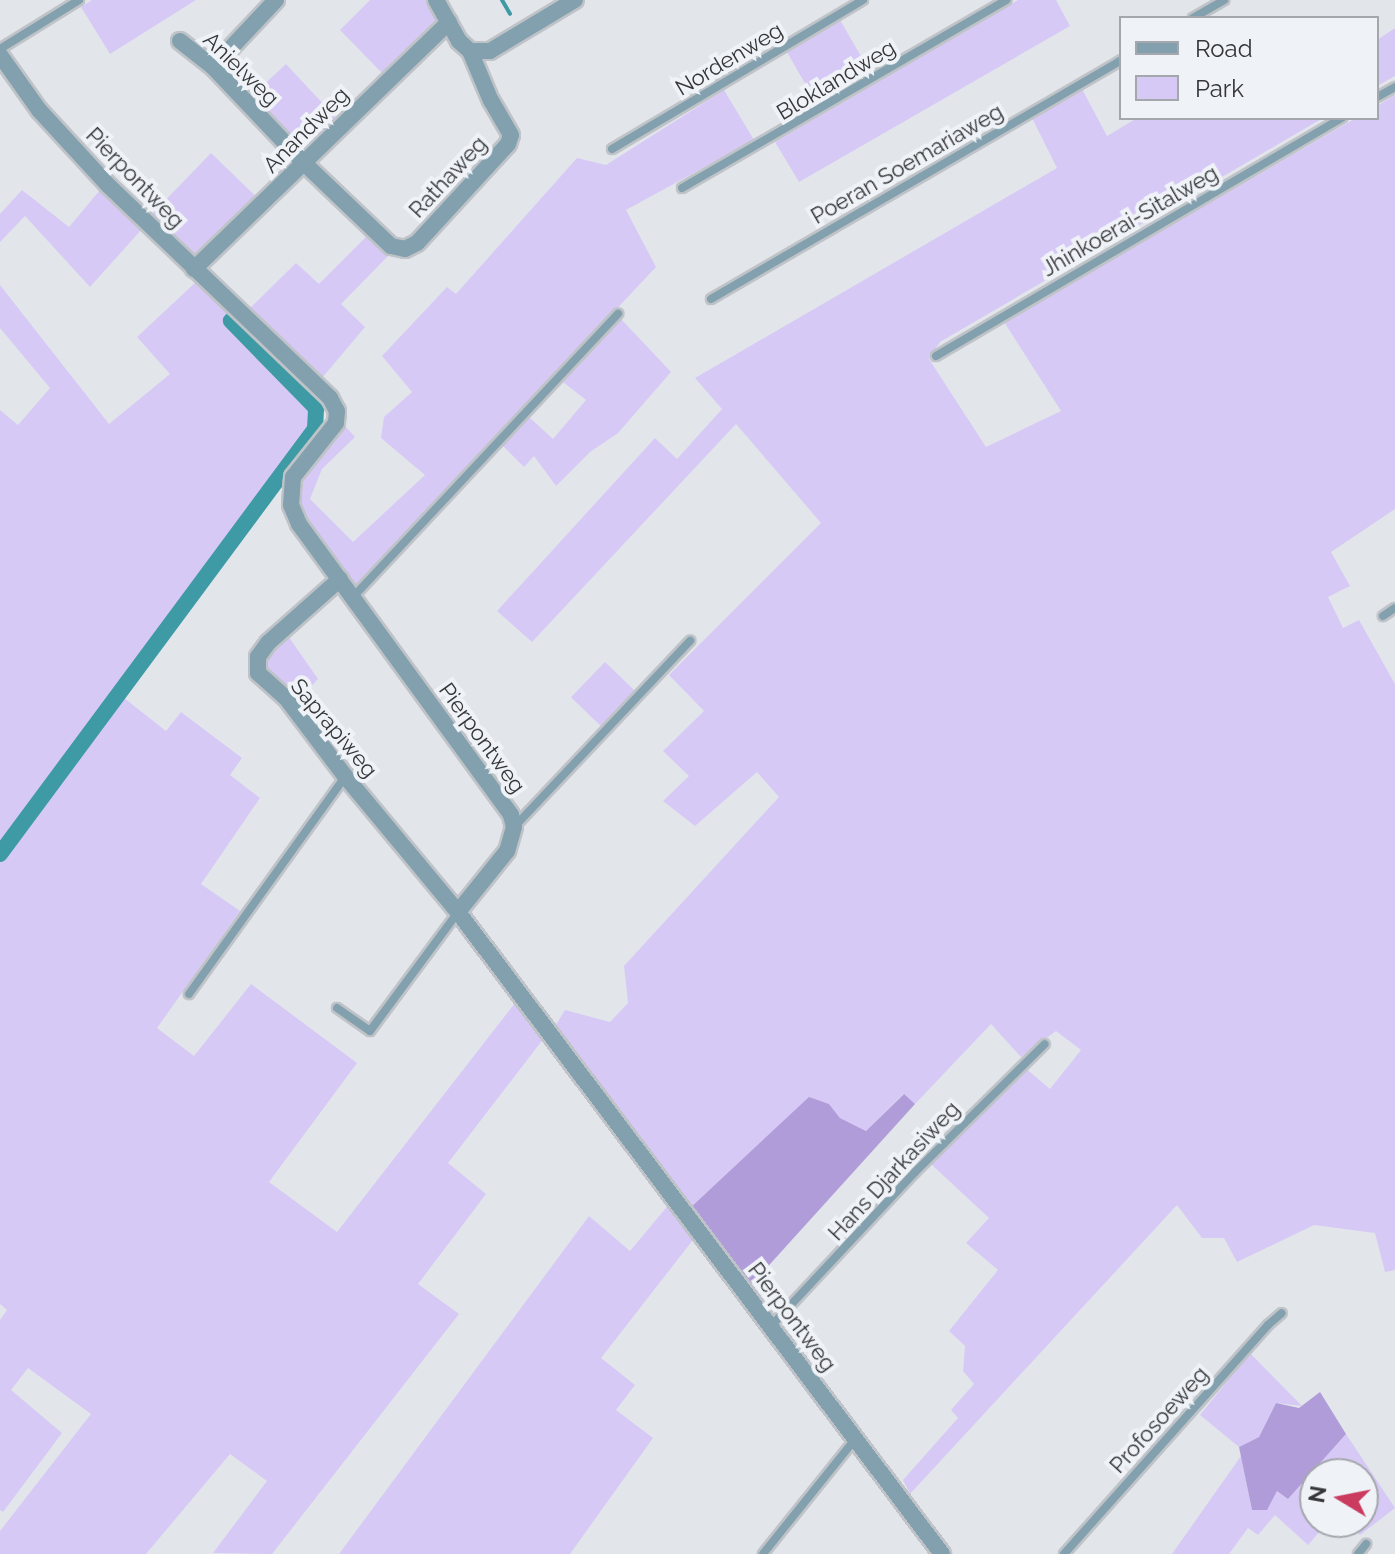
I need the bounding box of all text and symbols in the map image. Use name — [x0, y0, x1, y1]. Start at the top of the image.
legend — [1119, 16, 1379, 120]
street label: Nordenweg — [671, 17, 787, 101]
street label: Anielweg — [198, 27, 284, 111]
street label: Bloklandweg — [772, 34, 900, 126]
text: Road — [1195, 34, 1253, 63]
text: Park — [1195, 74, 1244, 103]
street label: Anandweg — [258, 82, 354, 178]
street label: Poeran Soemariaweg — [806, 98, 1008, 230]
street label: Pierpontweg — [80, 122, 190, 234]
street label: Rathaweg — [404, 131, 492, 223]
street label: Jhinkoerai-Sitalweg — [1037, 160, 1223, 282]
street label: Saprapiweg — [285, 673, 383, 783]
street label: Pierpontweg — [433, 678, 531, 798]
street label: Hans Djarkasiweg — [823, 1096, 965, 1246]
street label: Pierpontweg — [742, 1257, 842, 1377]
street label: Profosoeweg — [1104, 1361, 1214, 1479]
north arrow — [1299, 1458, 1379, 1538]
text: N — [1303, 1484, 1332, 1505]

